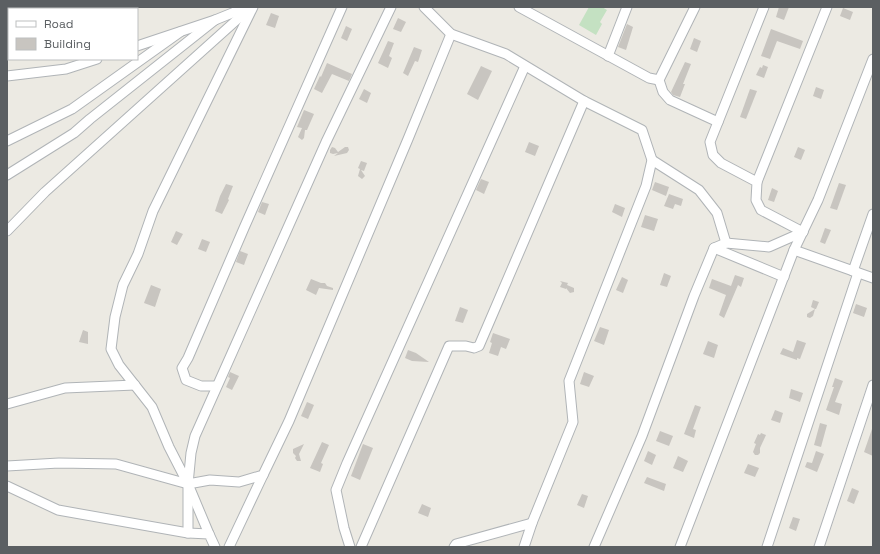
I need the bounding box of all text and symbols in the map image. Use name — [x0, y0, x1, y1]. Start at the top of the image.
legend — [8, 8, 138, 60]
text: Road — [44, 16, 73, 32]
text: Building — [44, 36, 91, 52]

